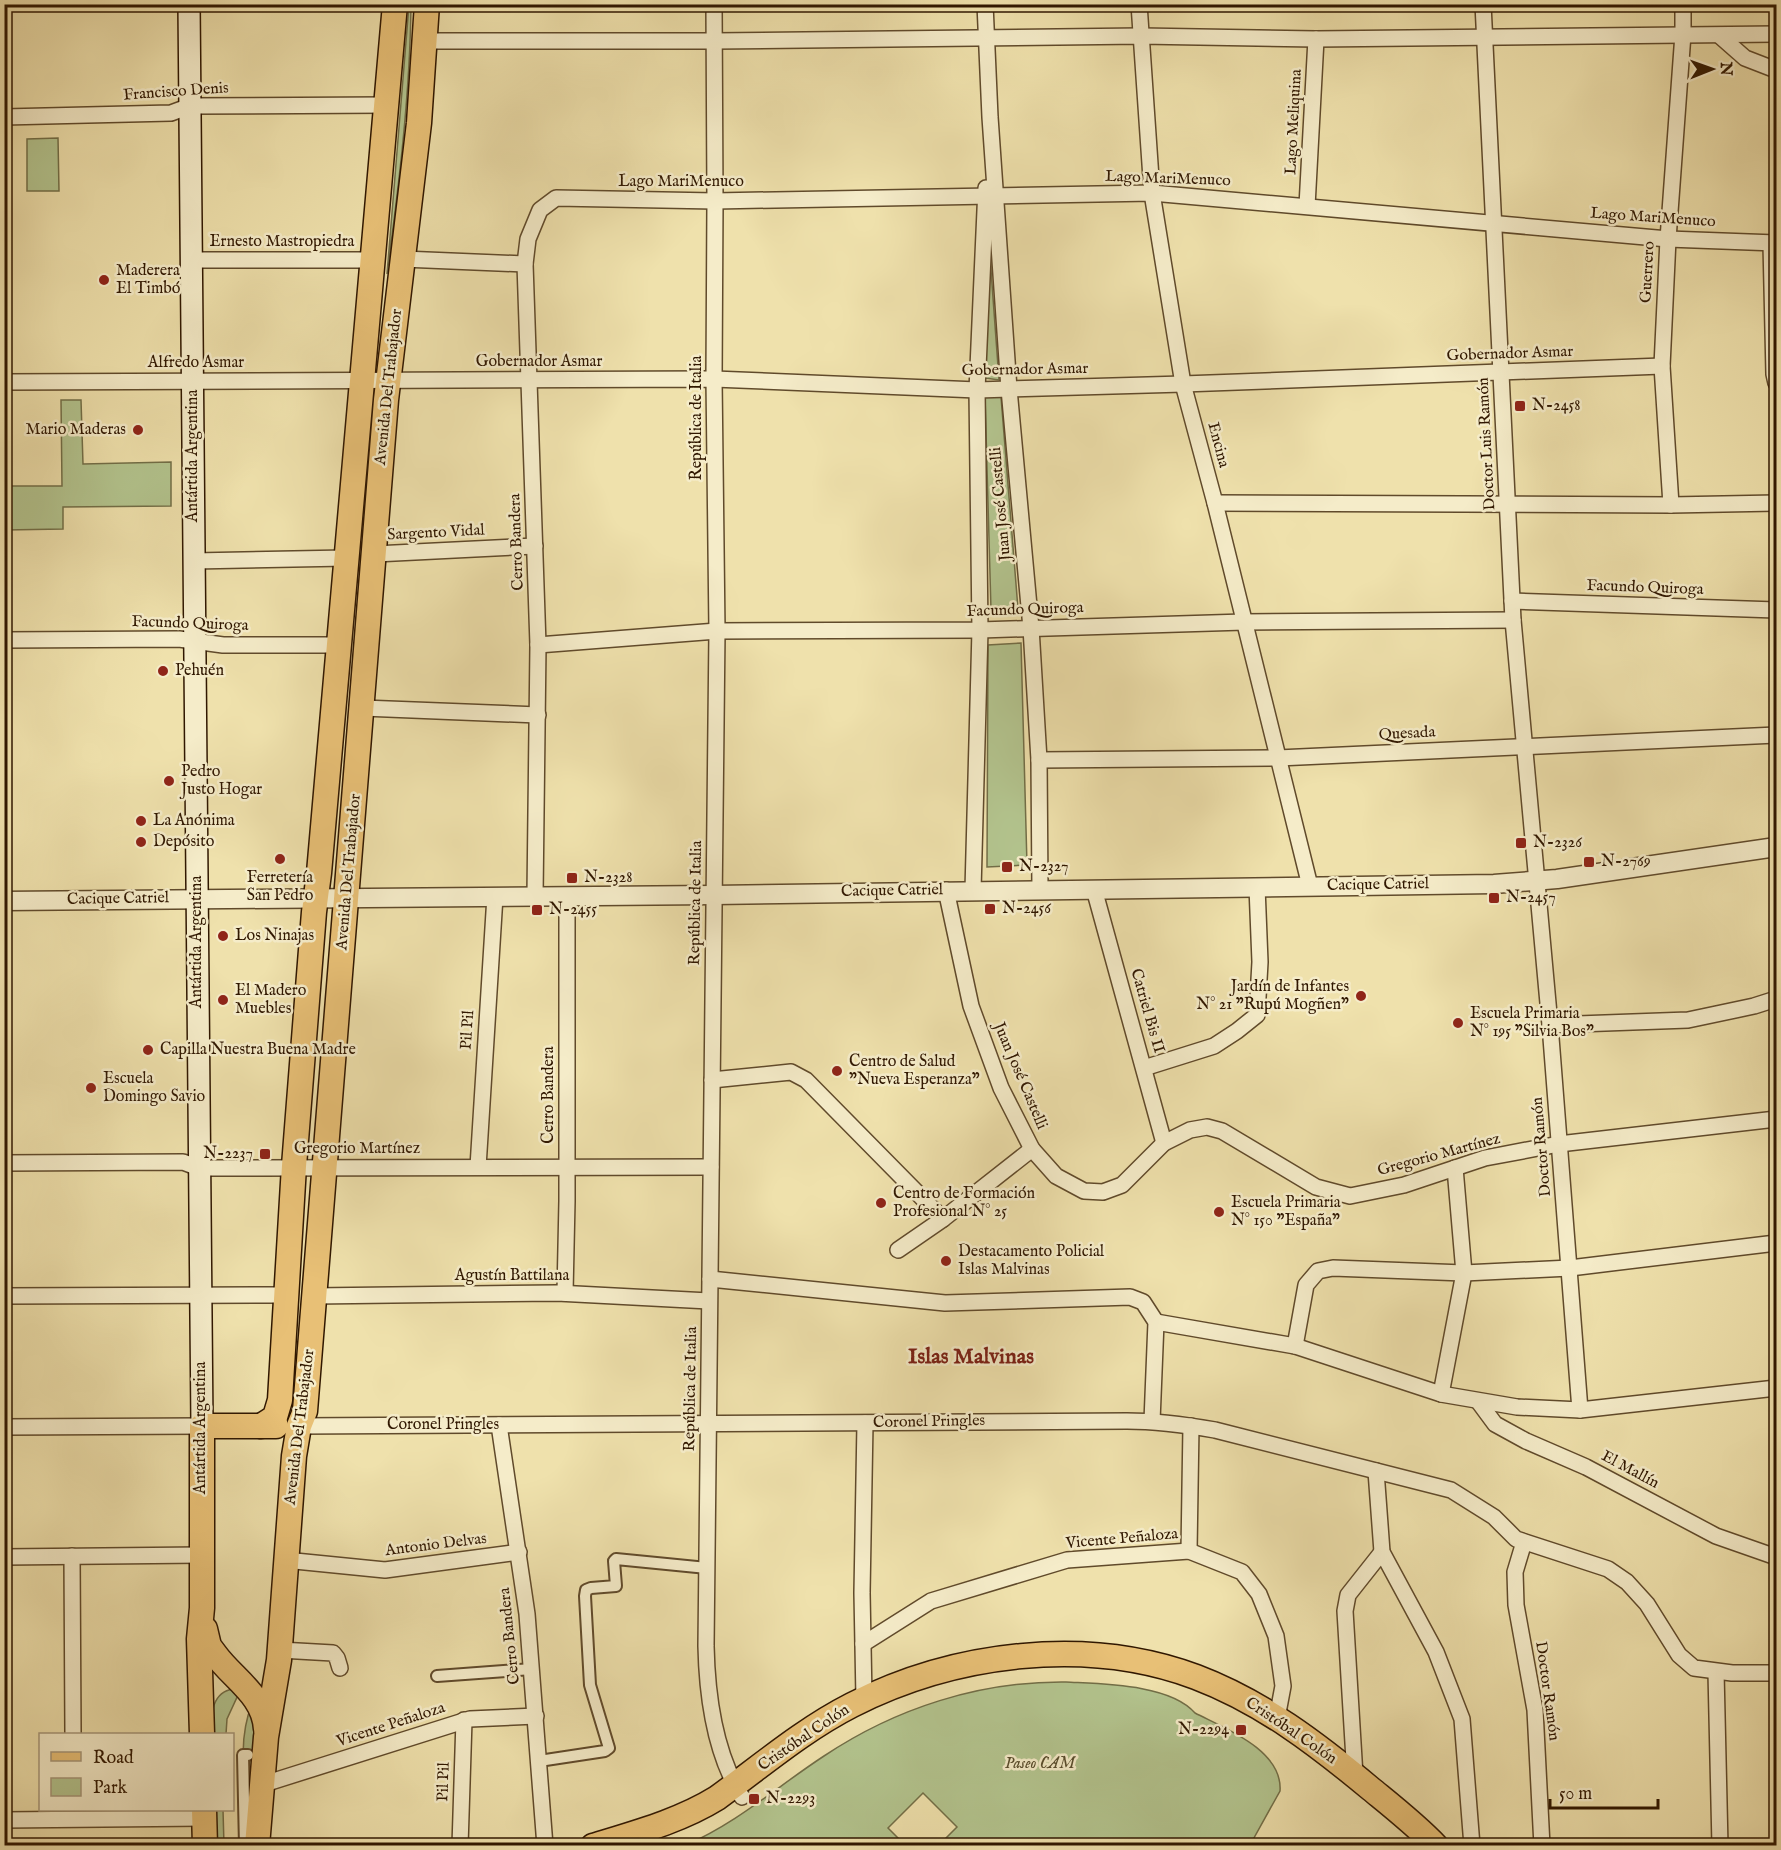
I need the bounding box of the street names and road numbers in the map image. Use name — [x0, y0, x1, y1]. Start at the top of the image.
street label: Lago Meliquina — [1281, 69, 1307, 175]
street label: Francisco Denis — [123, 78, 230, 106]
street label: Lago MariMenuco — [1105, 167, 1231, 191]
street label: Lago MariMenuco — [618, 172, 744, 192]
street label: Lago MariMenuco — [1590, 204, 1717, 232]
street label: Ernesto Mastropiedra — [209, 232, 355, 252]
street label: Guerrero — [1636, 240, 1660, 303]
street label: Avenida Del Trabajador — [371, 308, 407, 467]
street label: Gobernador Asmar — [1446, 342, 1574, 366]
street label: Gobernador Asmar — [476, 352, 602, 372]
street label: Alfredo Asmar — [147, 353, 244, 373]
street label: República de Italia — [687, 356, 707, 480]
street label: Gobernador Asmar — [962, 359, 1089, 381]
street label: Doctor Luis Ramón — [1474, 376, 1500, 511]
street label: Antártida Argentina — [183, 390, 203, 523]
street label: Encina — [1202, 420, 1234, 470]
street label: Juan José Castelli — [986, 446, 1016, 564]
street label: Cerro Bandera — [505, 493, 529, 591]
street label: Sargento Vidal — [387, 520, 486, 546]
street label: Facundo Quiroga — [1586, 576, 1704, 600]
street label: Facundo Quiroga — [966, 598, 1084, 622]
street label: Facundo Quiroga — [131, 612, 249, 636]
street label: Quesada — [1378, 723, 1436, 745]
street label: Avenida Del Trabajador — [332, 793, 366, 952]
street label: República de Italia — [685, 840, 707, 966]
street label: Cacique Catriel — [1327, 874, 1430, 896]
street label: Antártida Argentina — [187, 876, 207, 1009]
street label: Cacique Catriel — [841, 880, 944, 902]
street label: Cacique Catriel — [67, 888, 170, 910]
street label: Catriel Bis II — [1125, 966, 1169, 1056]
street label: Pil Pil — [457, 1009, 479, 1050]
street label: Juan José Castelli — [988, 1018, 1052, 1133]
street label: Cerro Bandera — [539, 1046, 559, 1144]
street label: Doctor Ramón — [1528, 1096, 1556, 1198]
street label: Gregorio Martínez — [1375, 1129, 1503, 1181]
street label: Gregorio Martínez — [294, 1139, 420, 1159]
street label: Agustín Battilana — [454, 1266, 569, 1286]
street label: República de Italia — [680, 1326, 702, 1452]
street label: Avenida Del Trabajador — [280, 1348, 320, 1507]
street label: Antártida Argentina — [191, 1362, 211, 1495]
street label: Coronel Pringles — [873, 1411, 986, 1433]
street label: Coronel Pringles — [387, 1415, 499, 1435]
street label: El Mallín — [1598, 1446, 1663, 1494]
street label: Vicente Peñaloza — [1064, 1524, 1179, 1554]
street label: Antonio Delvas — [383, 1529, 488, 1561]
street label: Cerro Bandera — [495, 1586, 525, 1685]
street label: Doctor Ramón — [1530, 1640, 1564, 1742]
street label: Cristóbal Colón — [1241, 1693, 1341, 1769]
street label: Vicente Peñaloza — [333, 1698, 448, 1752]
street label: Cristóbal Colón — [754, 1700, 854, 1776]
street label: Pil Pil — [433, 1761, 455, 1802]

